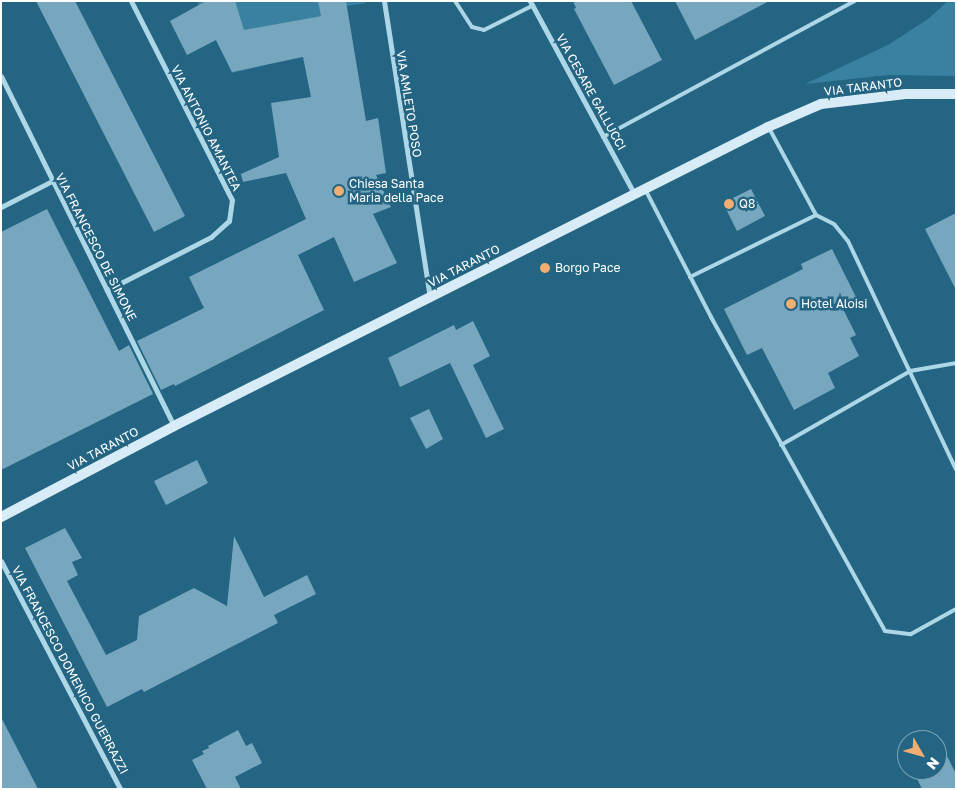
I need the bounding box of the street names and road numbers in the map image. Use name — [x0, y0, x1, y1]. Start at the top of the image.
street label: VIA CESARE GALLUCCI — [553, 31, 629, 153]
street label: VIA AMLETO POSO — [393, 50, 425, 158]
street label: VIA ANTONIO AMANTEA — [168, 63, 244, 193]
street label: VIA TARANTO — [823, 75, 903, 99]
street label: VIA FRANCESCO DE SIMONE — [52, 171, 140, 323]
street label: VIA TARANTO — [426, 242, 502, 290]
street label: VIA TARANTO — [65, 424, 141, 474]
street label: VIA FRANCESCO DOMENICO GUERRAZZI — [9, 564, 131, 776]

